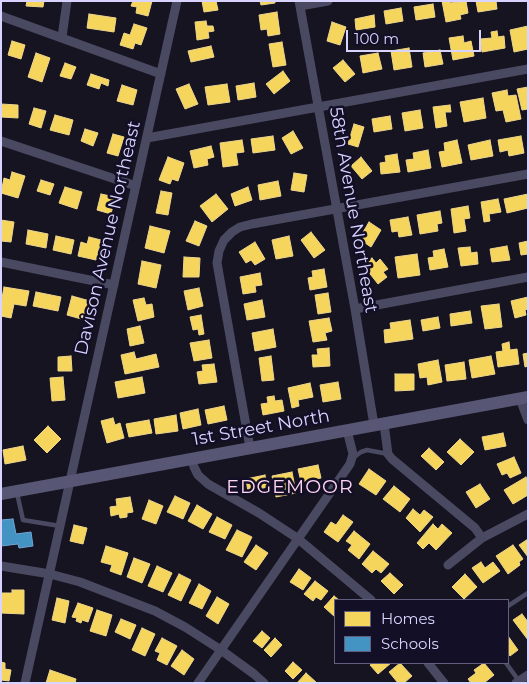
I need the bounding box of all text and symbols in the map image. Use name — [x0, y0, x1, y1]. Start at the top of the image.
scale bar — [349, 20, 484, 52]
text: 100 m — [354, 29, 399, 48]
street label: 58th Avenue Northeast — [324, 105, 382, 315]
street label: Davison Avenue Northeast — [71, 119, 145, 357]
street label: 1st Street North — [191, 405, 331, 451]
district label: EDGEMOOR — [225, 476, 355, 498]
legend — [334, 599, 509, 664]
text: Homes — [381, 609, 435, 628]
text: Schools — [381, 634, 439, 653]

